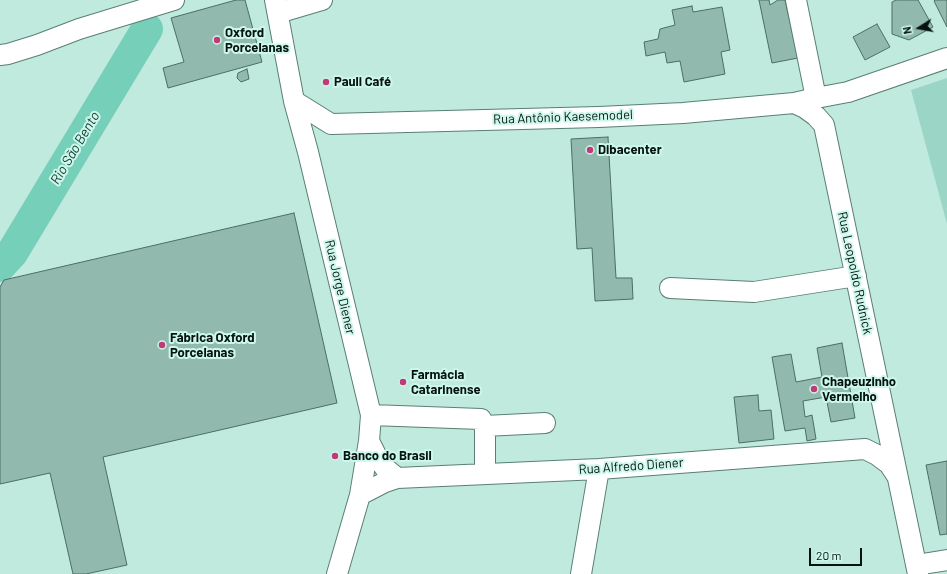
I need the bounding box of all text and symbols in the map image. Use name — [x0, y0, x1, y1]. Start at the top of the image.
north arrow — [899, 8, 939, 48]
place label: Oxford Porcelanas — [225, 25, 289, 56]
text: N — [900, 26, 914, 35]
marker: Oxford Porcelanas — [212, 35, 222, 45]
place label: Pauli Café — [334, 74, 391, 90]
marker: Pauli Café — [321, 77, 331, 87]
street label: Rua Antônio Kaesemodel — [493, 107, 633, 127]
water label: Rio São Bento — [47, 109, 103, 187]
place label: Dibacenter — [598, 142, 662, 158]
marker: Dibacenter — [585, 145, 595, 155]
street label: Rua Leopoldo Rudnick — [834, 210, 876, 336]
street label: Rua Jorge Diener — [322, 238, 358, 336]
place label: Fábrica Oxford Porcelanas — [170, 330, 255, 361]
marker: Fábrica Oxford Porcelanas — [157, 340, 167, 350]
place label: Farmácia Catarinense — [411, 367, 481, 398]
place label: Chapeuzinho Vermelho — [822, 374, 896, 405]
marker: Farmácia Catarinense — [398, 377, 408, 387]
marker: Chapeuzinho Vermelho — [809, 384, 819, 394]
place label: Banco do Brasil — [343, 448, 432, 464]
marker: Banco do Brasil — [330, 451, 340, 461]
street label: Rua Alfredo Diener — [578, 455, 684, 477]
scale bar — [811, 540, 864, 566]
text: 20 m — [816, 548, 842, 562]

